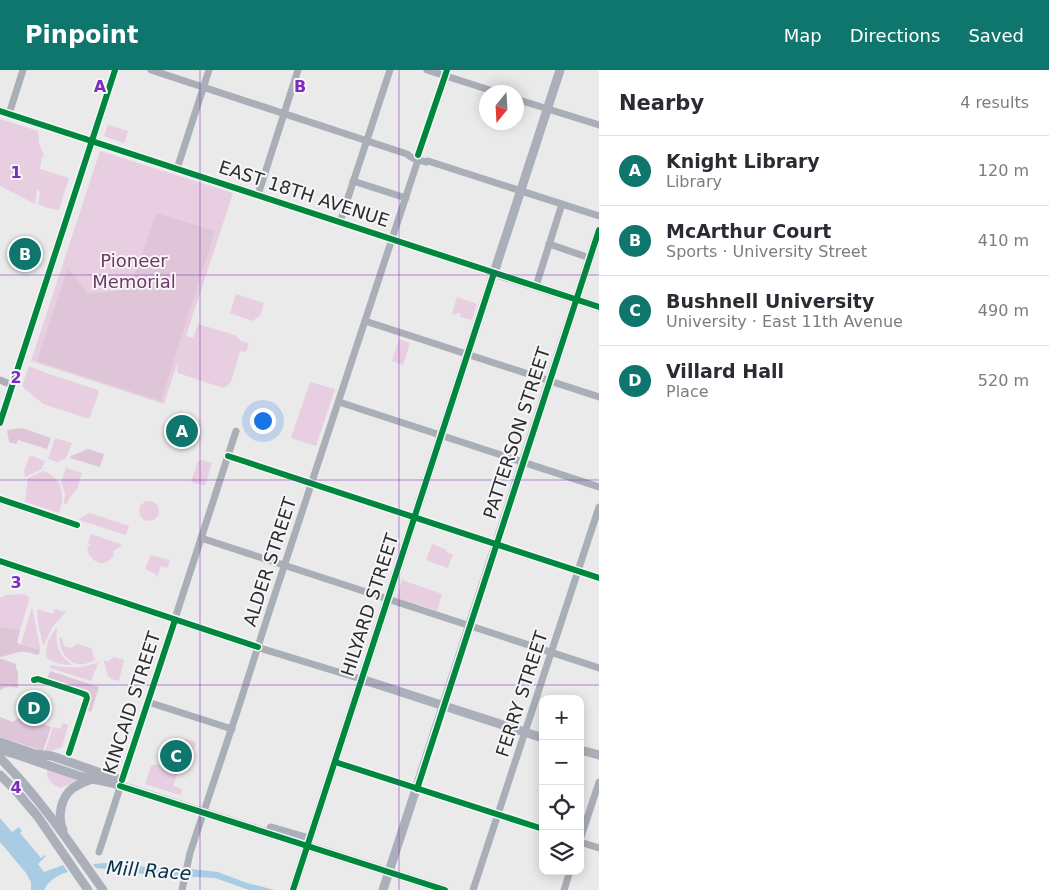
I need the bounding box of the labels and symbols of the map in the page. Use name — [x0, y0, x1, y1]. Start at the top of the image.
text: A — [94, 77, 107, 96]
text: B — [294, 77, 306, 96]
north arrow — [479, 85, 524, 130]
street label: EAST 18TH AVENUE — [216, 156, 392, 231]
text: 1 — [10, 163, 22, 182]
pin: B — [9, 235, 41, 273]
park label: Pioneer Memorial — [92, 250, 176, 292]
street label: PATTERSON STREET — [479, 343, 555, 522]
text: 2 — [10, 368, 22, 387]
your location — [250, 408, 276, 434]
pin: A — [166, 412, 198, 450]
street label: ALDER STREET — [239, 494, 301, 629]
street label: HILYARD STREET — [336, 530, 403, 679]
text: 3 — [10, 573, 22, 592]
street label: FERRY STREET — [491, 627, 552, 759]
street label: KINCAID STREET — [99, 628, 165, 777]
pin: D — [18, 689, 50, 727]
pin: C — [160, 737, 192, 775]
text: 4 — [10, 778, 22, 797]
water label: Mill Race — [106, 856, 192, 884]

